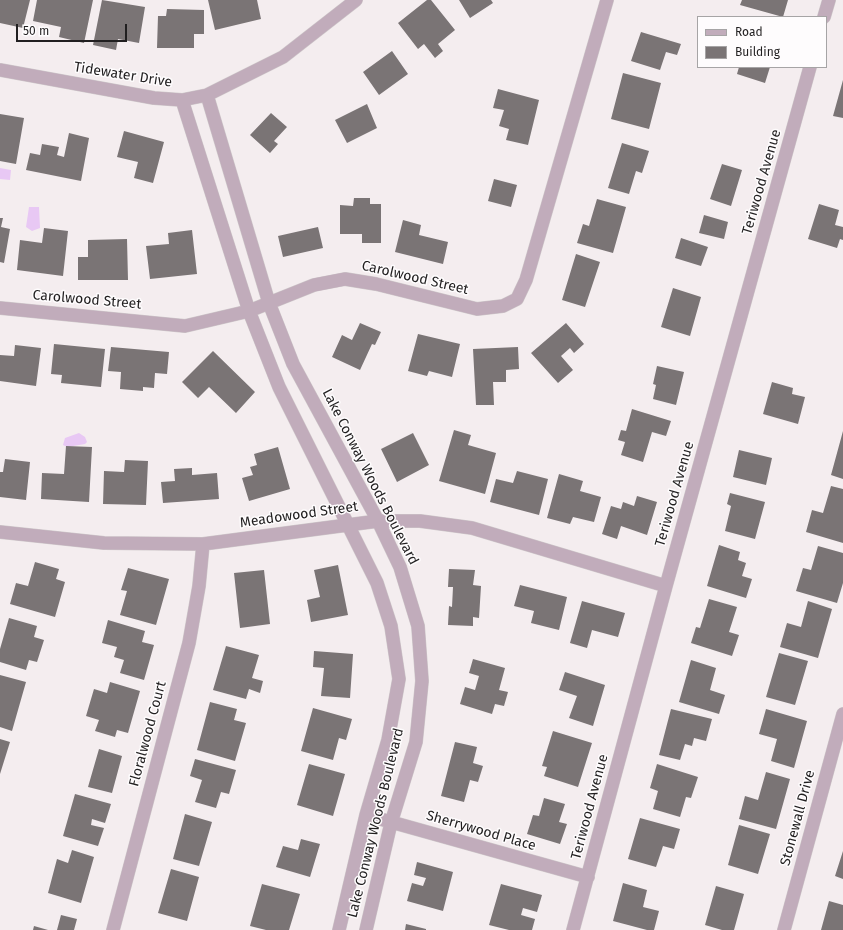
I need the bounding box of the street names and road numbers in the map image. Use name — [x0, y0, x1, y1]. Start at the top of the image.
street label: Tidewater Drive — [73, 59, 173, 91]
street label: Teriwood Avenue — [739, 128, 785, 236]
street label: Carolwood Street — [360, 258, 470, 298]
street label: Carolwood Street — [32, 287, 142, 313]
street label: Lake Conway Woods Boulevard — [318, 386, 422, 568]
street label: Teriwood Avenue — [652, 440, 698, 548]
street label: Meadowood Street — [239, 498, 359, 532]
street label: Floralwood Court — [126, 680, 170, 788]
street label: Lake Conway Woods Boulevard — [344, 726, 408, 920]
street label: Teriwood Avenue — [568, 752, 612, 862]
street label: Stonewall Drive — [777, 768, 819, 868]
street label: Sherrywood Place — [424, 807, 538, 855]

